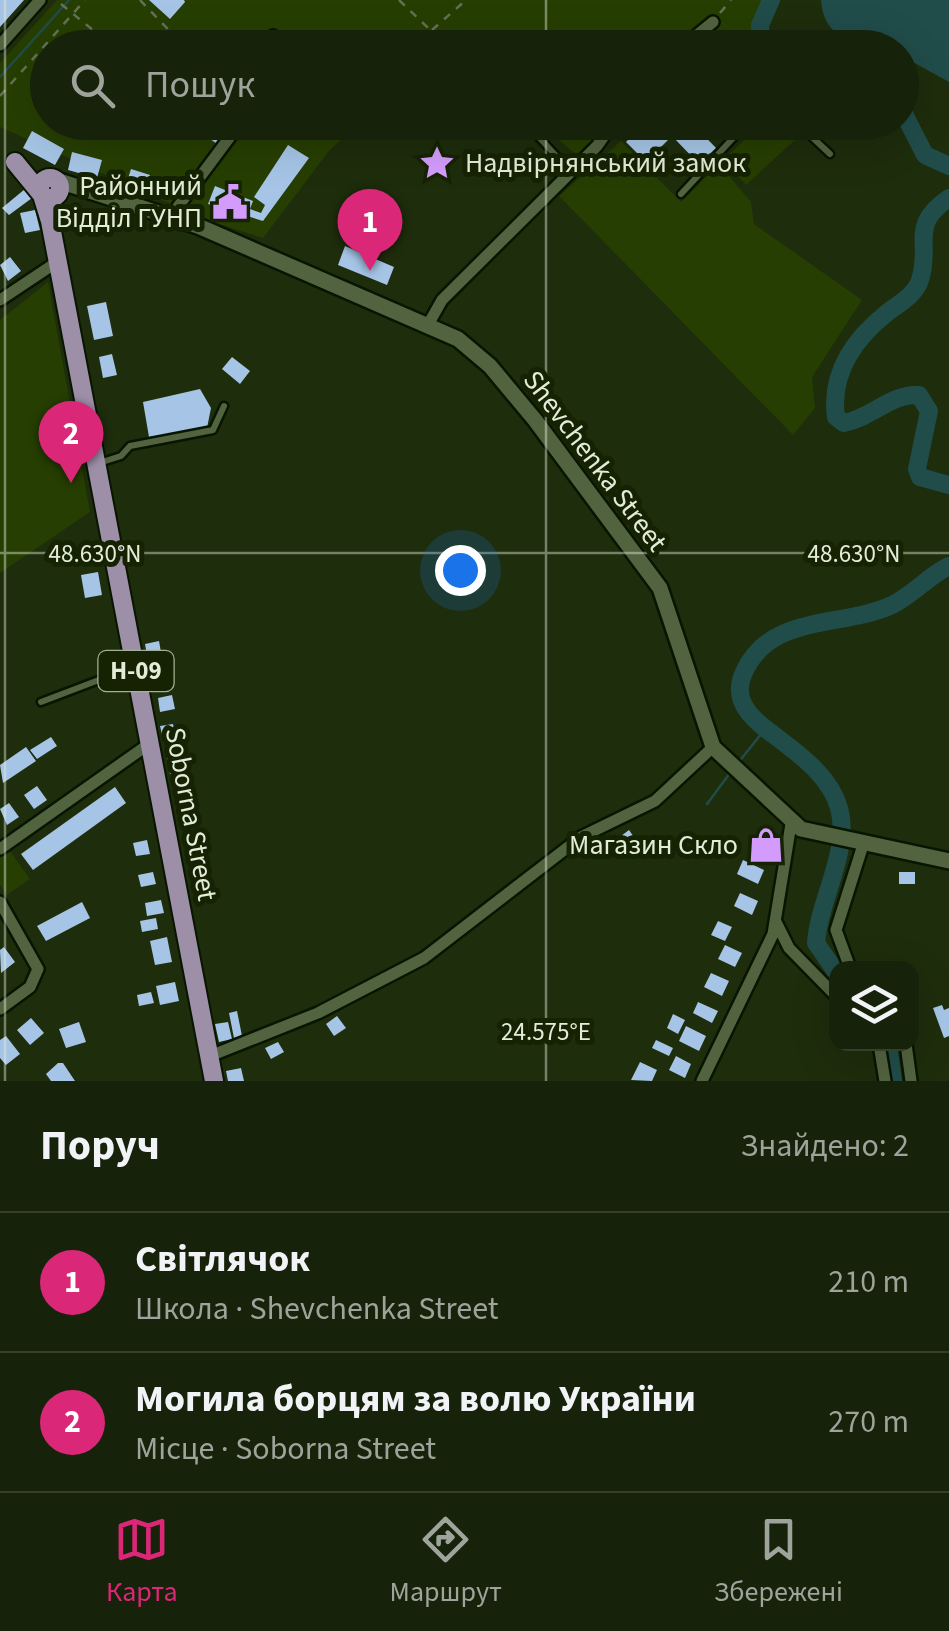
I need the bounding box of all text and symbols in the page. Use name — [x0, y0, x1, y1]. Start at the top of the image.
search box — [30, 30, 919, 140]
icon: search — [65, 58, 120, 113]
text: Пошук — [145, 58, 255, 112]
place label: Надвірнянський замок — [465, 143, 746, 183]
place icon: Надвірнянський замок — [418, 144, 456, 182]
place label: Районний Відділ ГУНП — [56, 166, 202, 238]
public building icon: Районний Відділ ГУНП — [211, 183, 249, 221]
pin: 1 — [338, 188, 402, 271]
street label: Shevchenka Street — [513, 362, 677, 560]
pin: 2 — [38, 400, 104, 483]
text: 48.630°N — [49, 536, 141, 572]
text: 48.630°N — [808, 536, 900, 572]
your location — [435, 545, 486, 596]
road number: Н-09 — [98, 651, 174, 691]
street label: Soborna Street — [155, 724, 227, 905]
place label: Магазин Скло — [569, 825, 738, 865]
shop icon: Магазин Скло — [747, 826, 785, 864]
map controls — [829, 961, 919, 1051]
button: layers — [829, 961, 919, 1051]
text: 24.575°E — [501, 1014, 591, 1050]
text: Поруч — [40, 1116, 160, 1176]
text: Знайдено: 2 — [741, 1123, 909, 1169]
text: Світлячок — [135, 1232, 310, 1286]
text: 1 — [64, 1259, 81, 1305]
text: 210 m — [828, 1259, 909, 1305]
text: Школа · Shevchenka Street — [135, 1286, 499, 1332]
text: Могила борцям за волю України — [135, 1372, 696, 1426]
text: 2 — [64, 1399, 81, 1445]
text: 270 m — [828, 1399, 909, 1445]
text: Місце · Soborna Street — [135, 1426, 436, 1472]
tab: Карта — [106, 1512, 178, 1612]
tab: Маршрут — [390, 1512, 502, 1612]
tab: Збережені — [714, 1512, 843, 1612]

